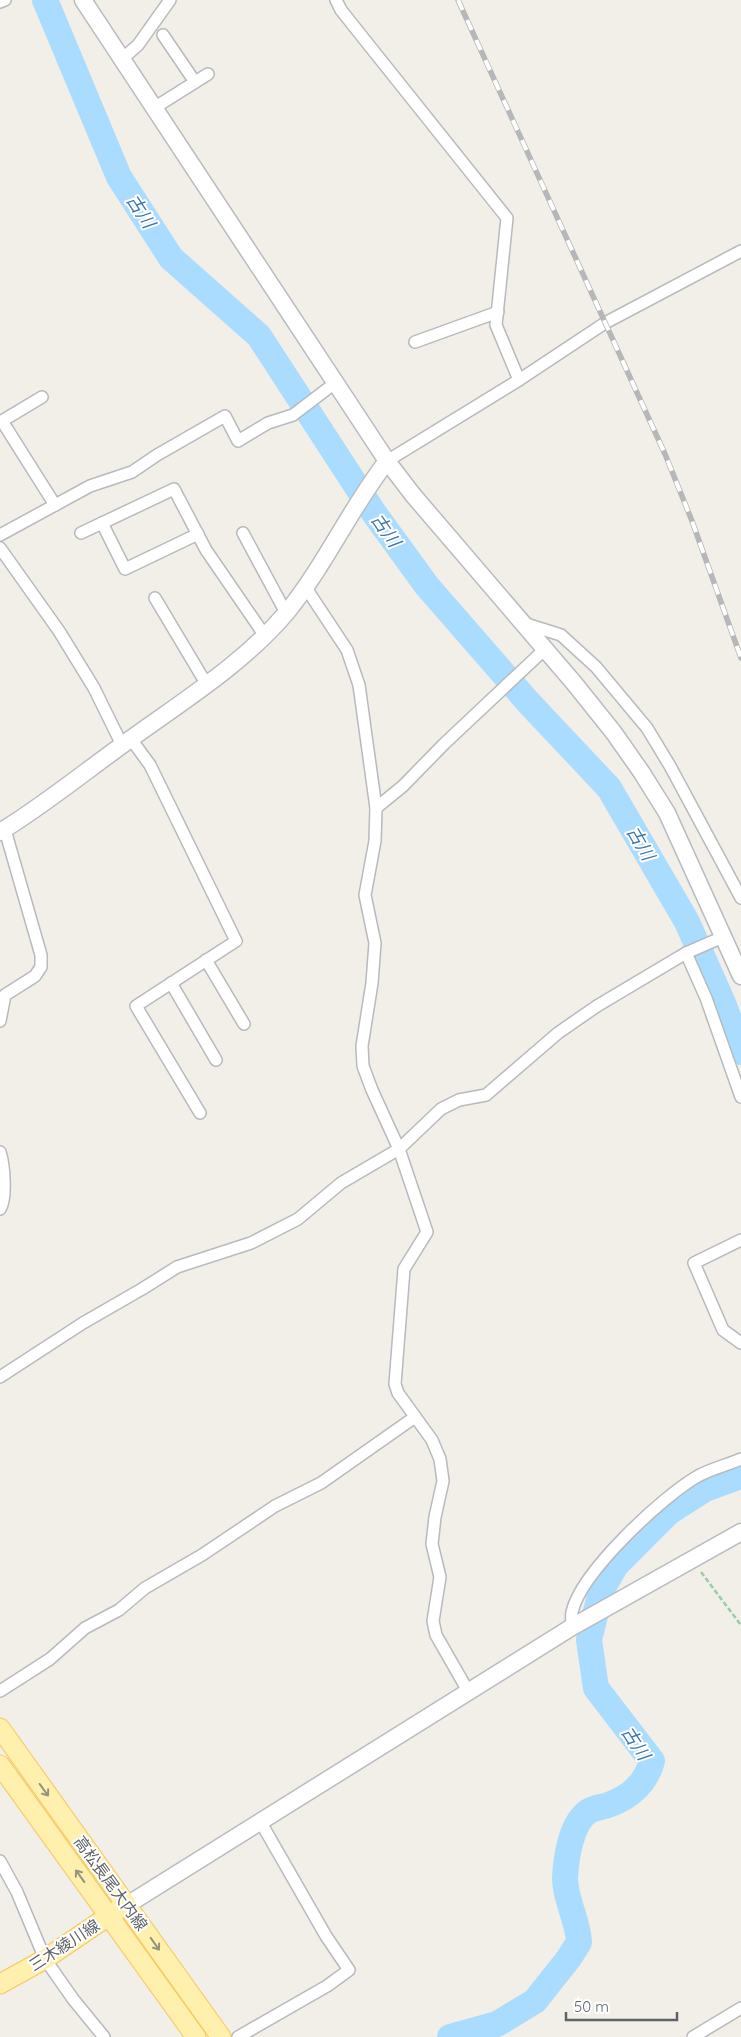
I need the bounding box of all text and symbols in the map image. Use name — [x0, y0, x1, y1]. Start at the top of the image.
water label: 古川 — [122, 190, 162, 234]
water label: 古川 — [366, 509, 407, 553]
water label: 古川 — [622, 822, 661, 866]
water label: 古川 — [617, 1722, 657, 1766]
one-way arrow — [39, 1783, 50, 1796]
street label: 高松長尾大内線 — [70, 1832, 152, 1934]
one-way arrow — [75, 1869, 85, 1883]
street label: 三木綾川線 — [25, 1915, 103, 1975]
one-way arrow — [150, 1937, 160, 1951]
scale bar — [566, 1990, 677, 2022]
text: 50 m — [574, 1997, 609, 2016]

